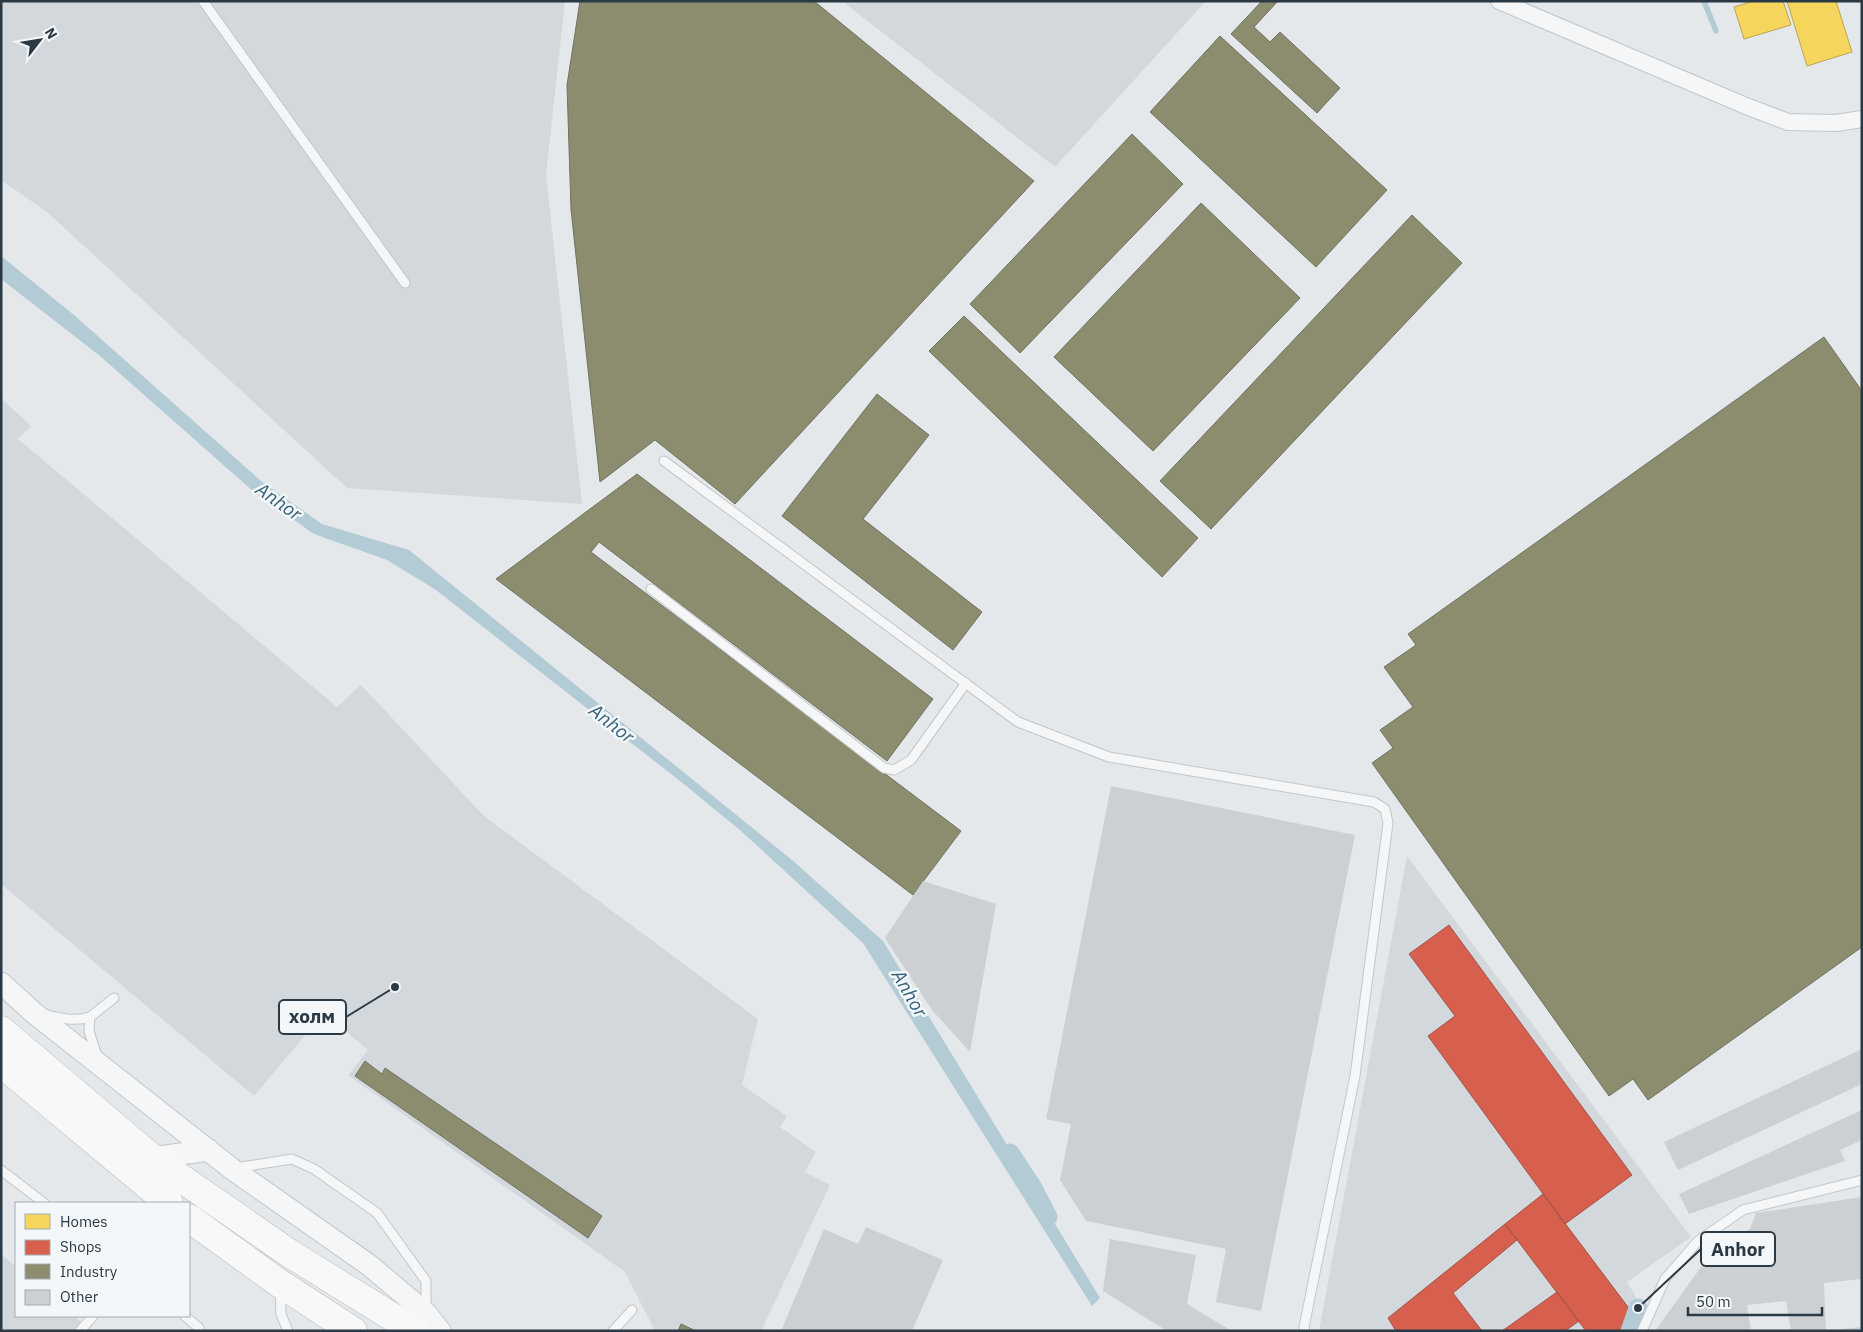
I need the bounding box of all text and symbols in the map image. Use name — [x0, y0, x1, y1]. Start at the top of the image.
north arrow — [15, 15, 65, 65]
text: N — [41, 24, 61, 42]
water label: Anhor — [251, 476, 308, 526]
water label: Anhor — [584, 697, 640, 749]
water label: Anhor — [886, 964, 934, 1022]
callout: холм — [279, 1000, 346, 1034]
text: холм — [289, 1004, 335, 1028]
legend — [15, 1202, 190, 1317]
text: Homes — [60, 1212, 108, 1231]
callout: Anhor — [1701, 1232, 1775, 1266]
text: Shops — [60, 1237, 102, 1256]
text: Anhor — [1711, 1237, 1765, 1261]
text: Industry — [60, 1262, 118, 1281]
scale bar — [1688, 1284, 1822, 1316]
text: Other — [60, 1287, 99, 1306]
text: 50 m — [1696, 1292, 1731, 1311]

